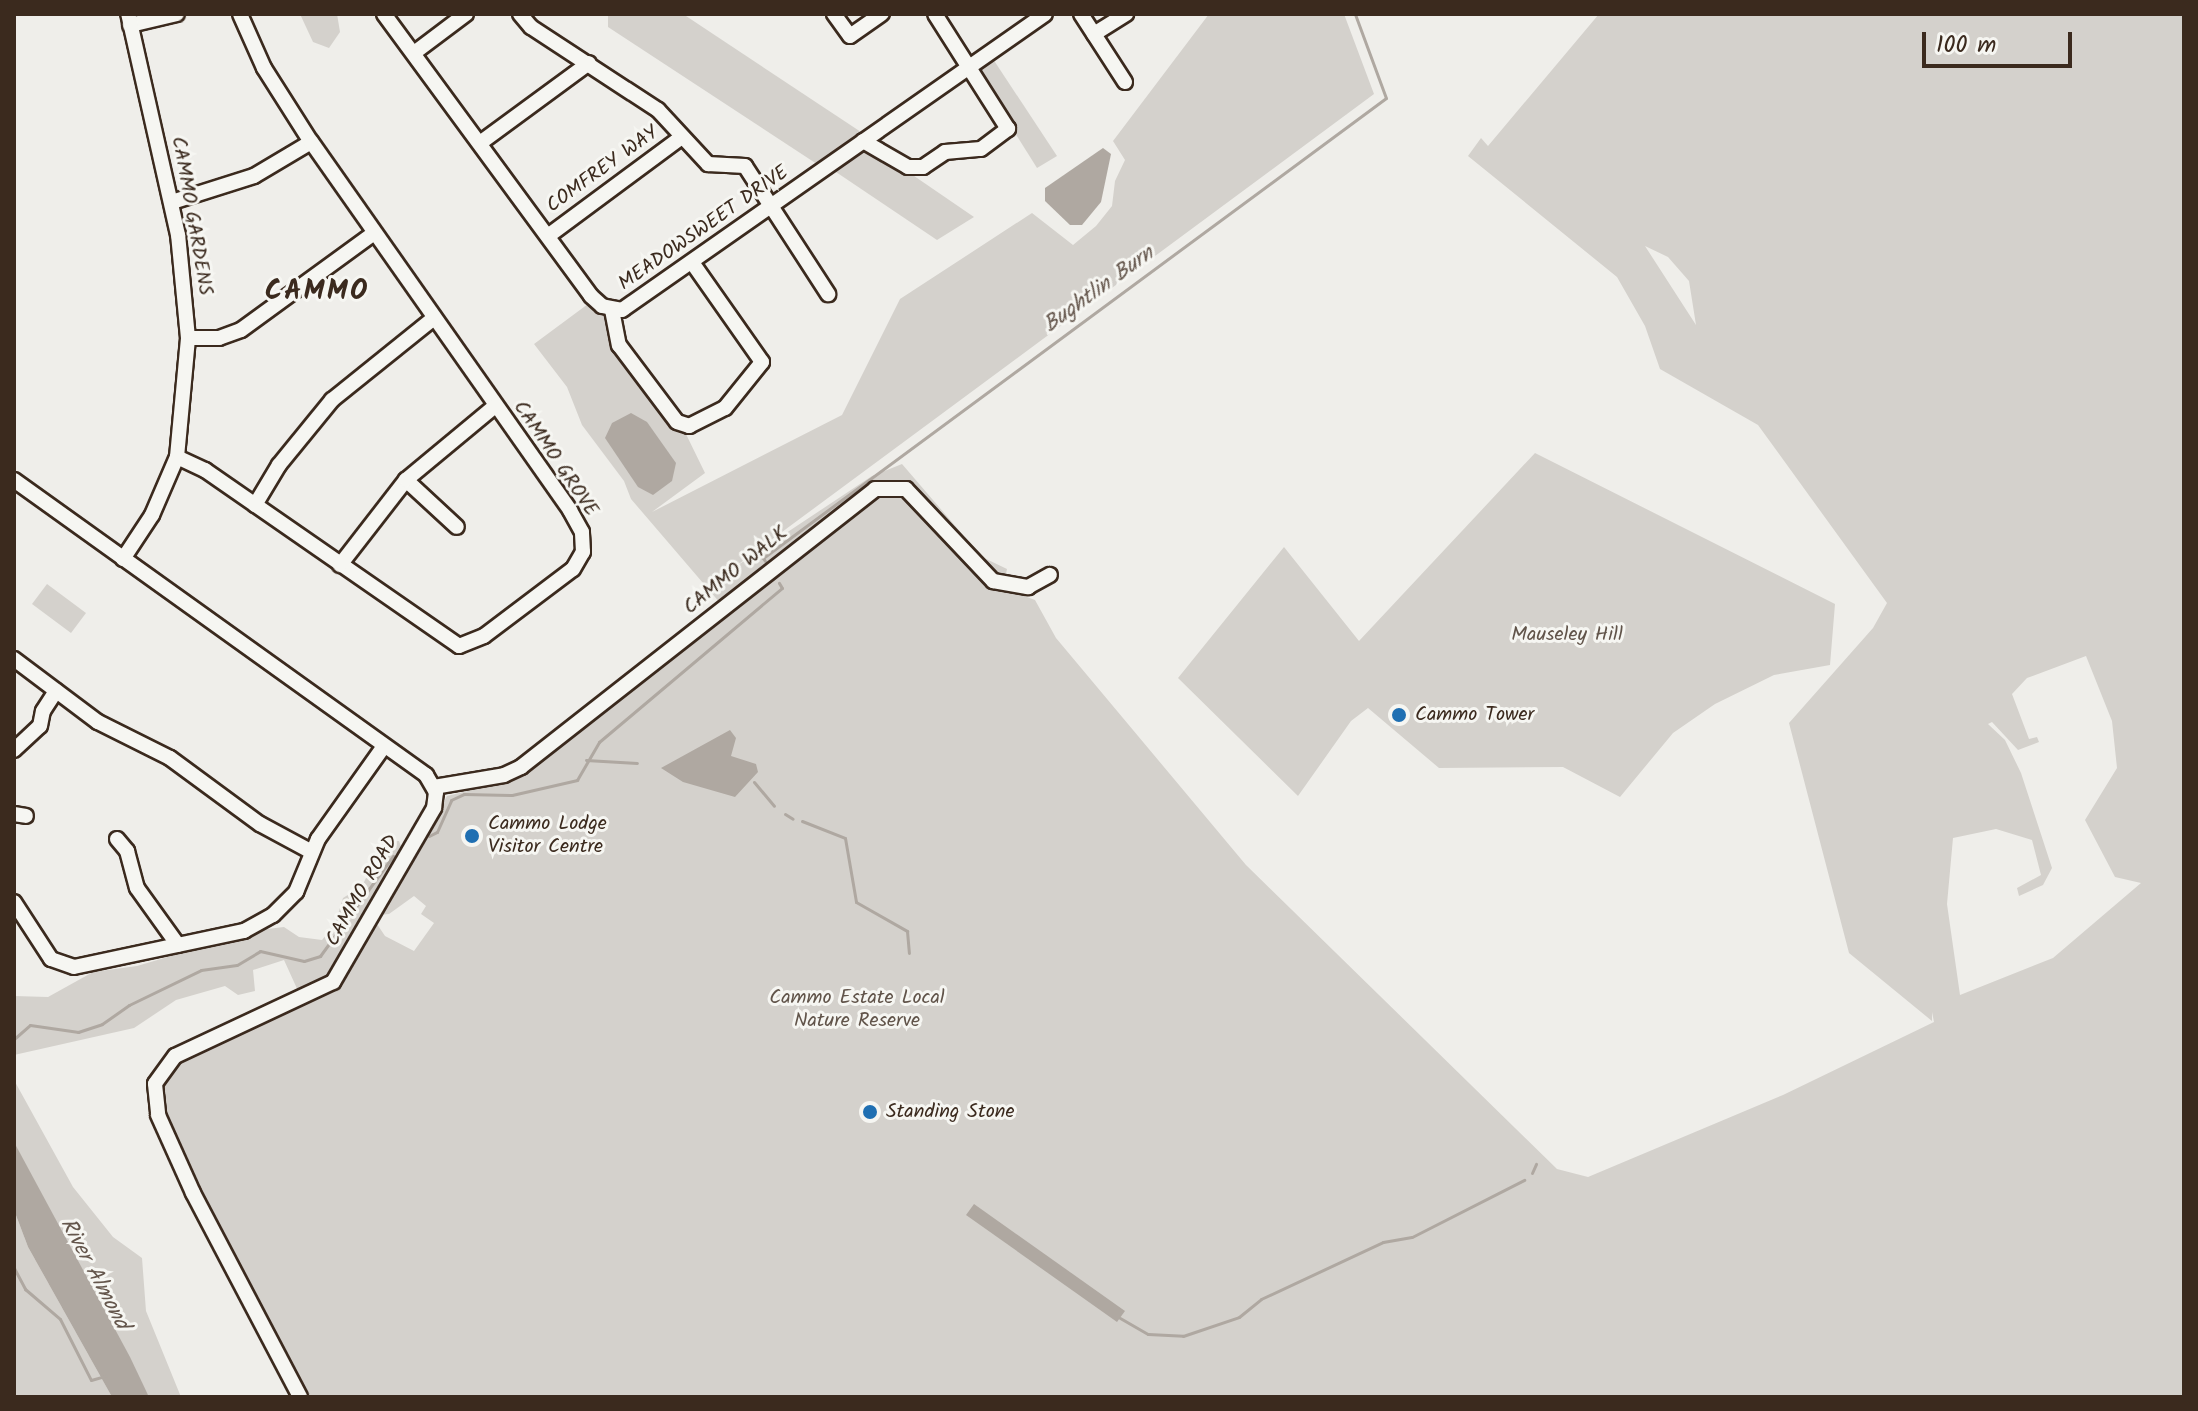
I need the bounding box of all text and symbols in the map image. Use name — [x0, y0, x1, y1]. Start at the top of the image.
scale bar — [1926, 16, 2076, 66]
text: 100 m — [1936, 26, 1996, 65]
street label: COMFREY WAY — [542, 121, 664, 219]
street label: CAMMO GARDENS — [165, 135, 217, 297]
street label: MEADOWSWEET DRIVE — [614, 161, 794, 297]
water label: Bughtlin Burn — [1039, 241, 1159, 339]
district label: CAMMO — [265, 275, 369, 309]
street label: CAMMO GROVE — [507, 397, 603, 521]
street label: CAMMO WALK — [679, 522, 793, 620]
park label: Mauseley Hill — [1511, 623, 1623, 647]
place label: Cammo Tower — [1415, 703, 1534, 727]
marker: Cammo Tower — [1390, 706, 1408, 724]
place label: Cammo Lodge Visitor Centre — [488, 812, 607, 859]
marker: Cammo Lodge Visitor Centre — [463, 827, 481, 845]
street label: CAMMO ROAD — [321, 831, 405, 951]
park label: Cammo Estate Local Nature Reserve — [769, 986, 945, 1033]
place label: Standing Stone — [886, 1100, 1014, 1124]
marker: Standing Stone — [861, 1103, 879, 1121]
water label: River Almond — [54, 1214, 134, 1334]

